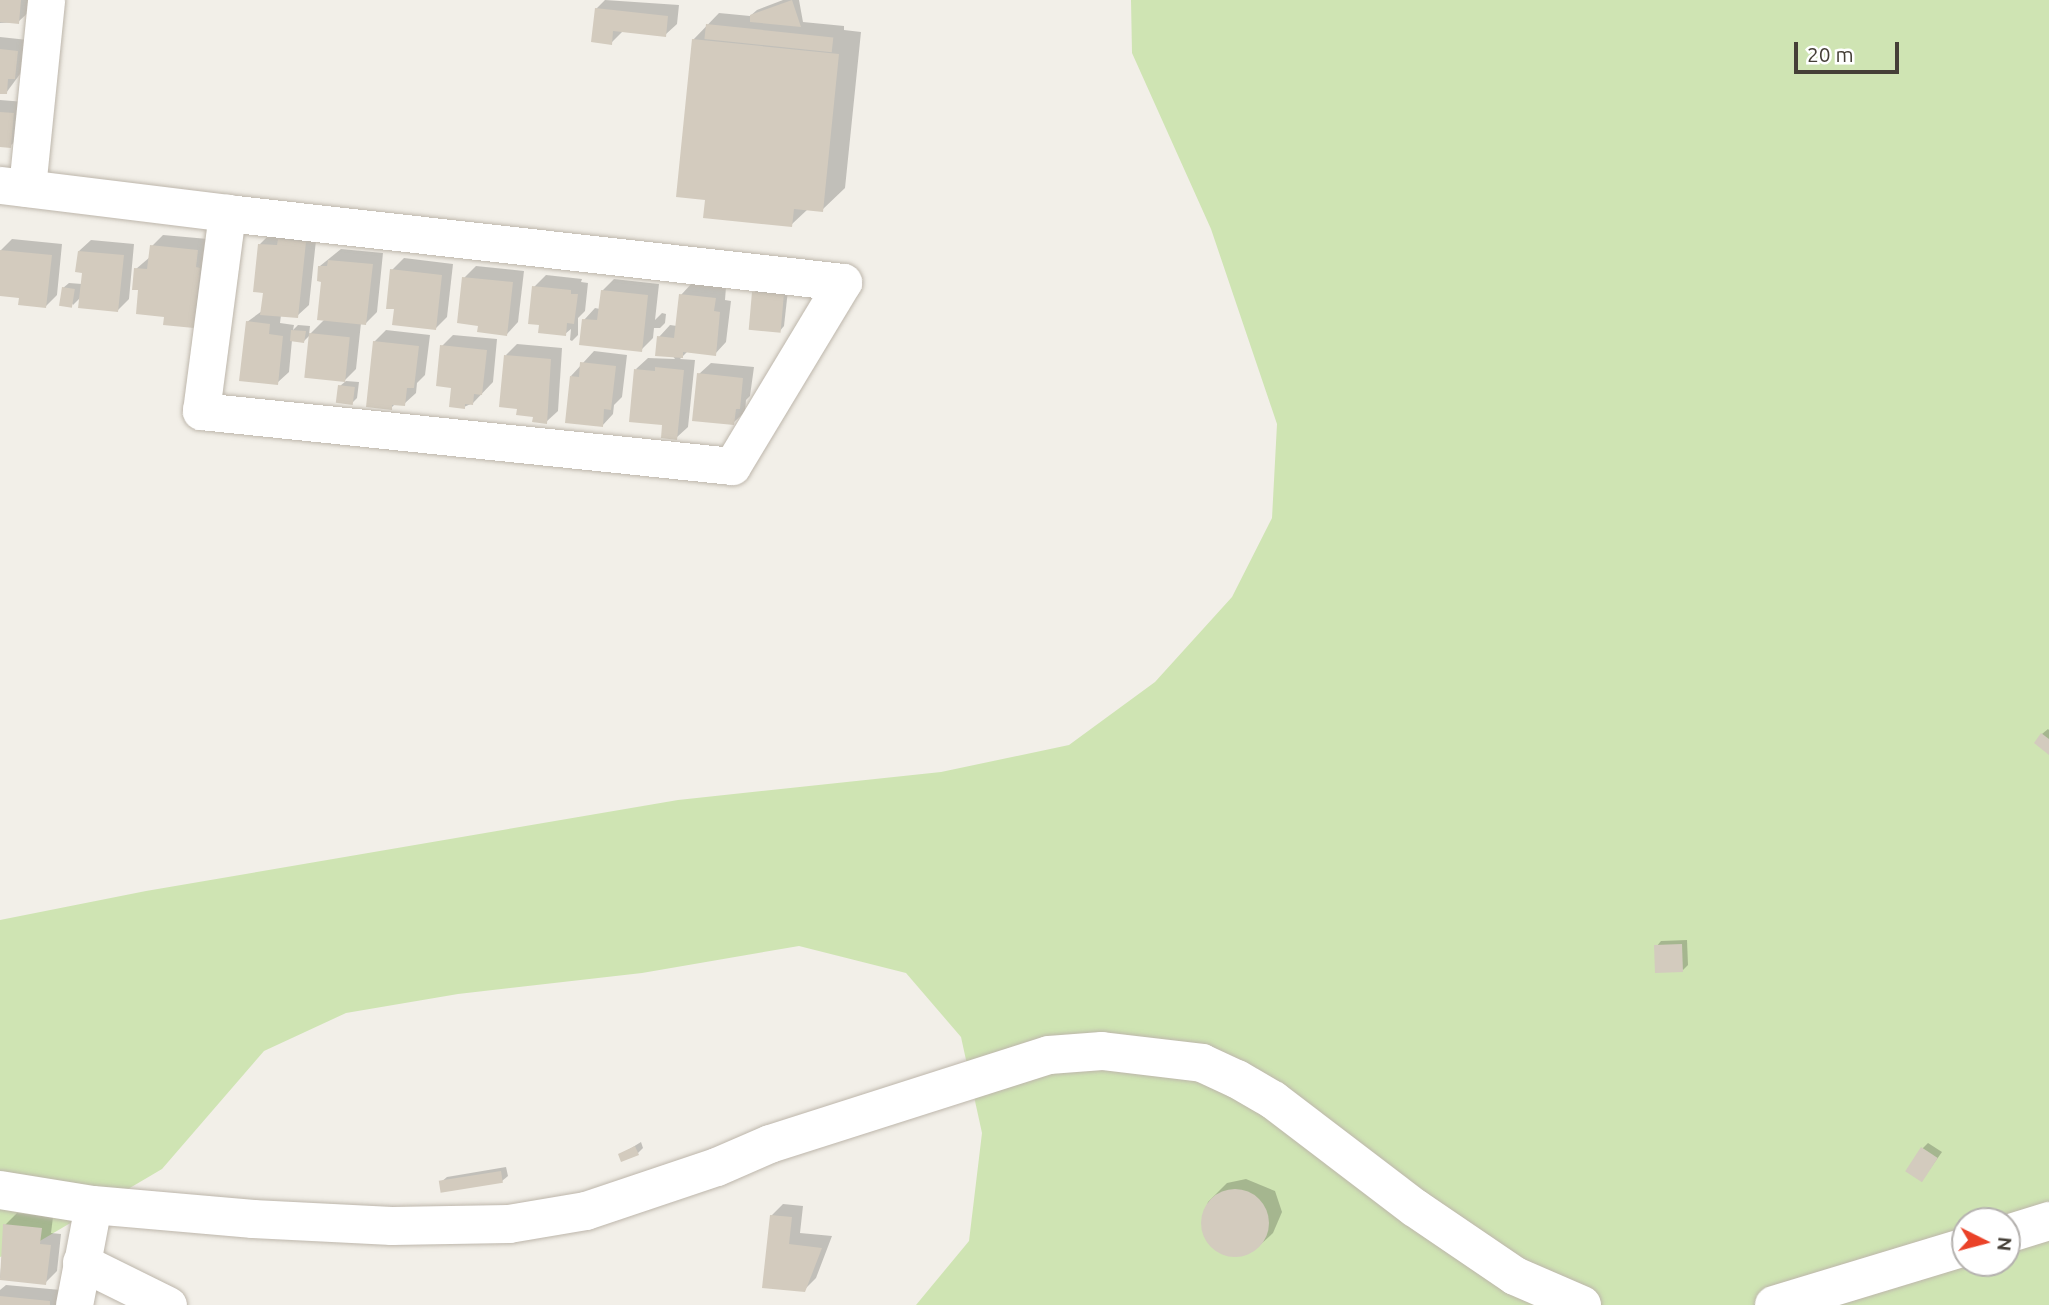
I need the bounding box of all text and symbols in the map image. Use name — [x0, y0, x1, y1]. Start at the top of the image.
scale bar — [1797, 28, 1902, 72]
text: 20 m — [1807, 42, 1854, 66]
north arrow — [1951, 1207, 2021, 1277]
text: N — [1993, 1236, 2017, 1252]

